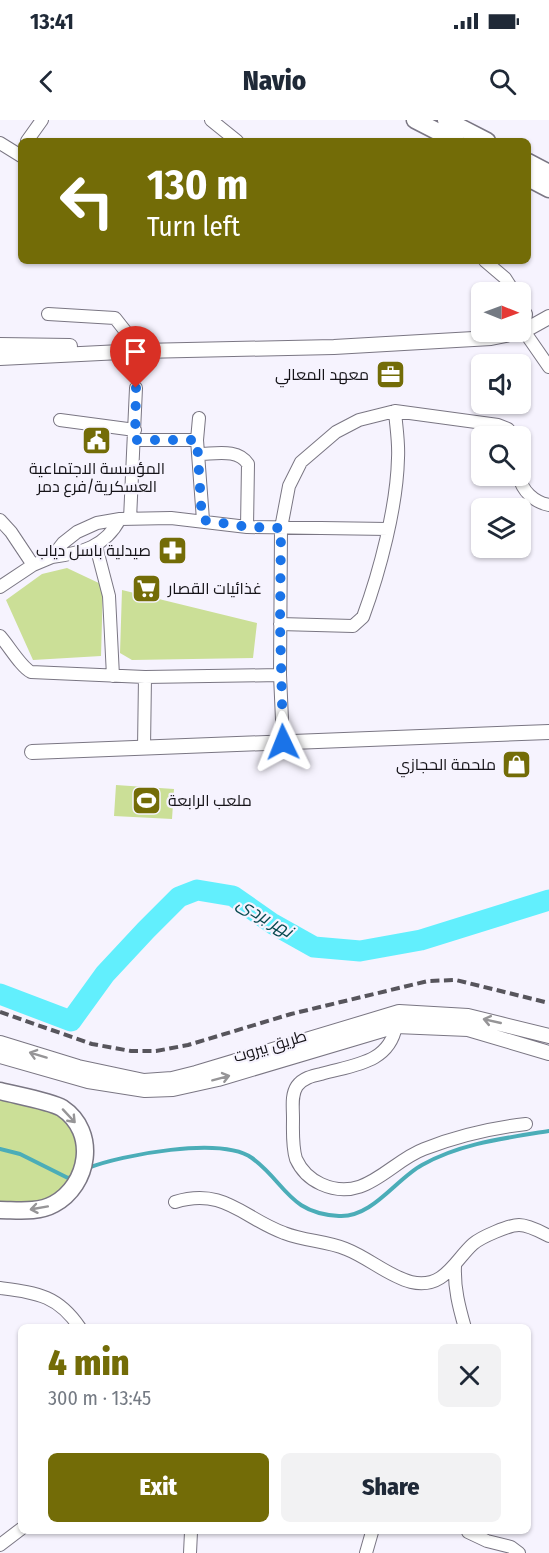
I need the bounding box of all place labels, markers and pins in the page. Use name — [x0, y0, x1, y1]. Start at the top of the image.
pin — [110, 326, 161, 388]
office icon: معهد المعالي — [374, 358, 406, 390]
place label: معهد المعالي — [275, 365, 369, 388]
public building icon: المؤسسة الاجتماعية العسكرية/فرع دمر — [81, 424, 113, 456]
place label: المؤسسة الاجتماعية العسكرية/فرع دمر — [29, 459, 165, 498]
pharmacy icon: صيدلية باسل دياب — [156, 534, 188, 566]
place label: صيدلية باسل دياب — [36, 541, 151, 561]
supermarket icon: غذائيات القصار — [131, 572, 163, 604]
place label: غذائيات القصار — [167, 579, 262, 598]
shop icon: ملحمة الحجازي — [501, 748, 533, 780]
place label: ملحمة الحجازي — [396, 755, 496, 778]
sports icon: ملعب الرابعة — [131, 784, 163, 816]
place label: ملعب الرابعة — [168, 791, 252, 810]

